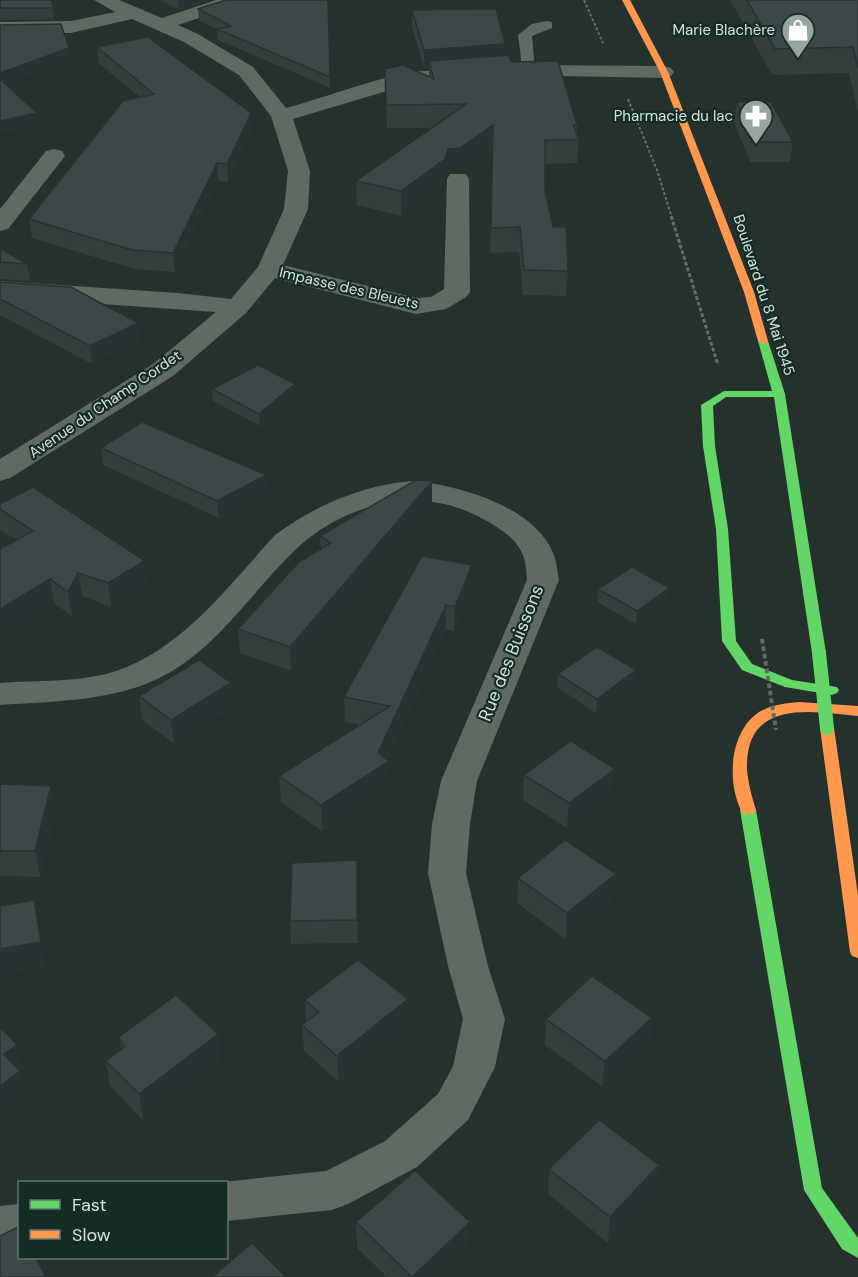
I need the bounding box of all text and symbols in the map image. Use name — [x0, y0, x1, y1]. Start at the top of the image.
shop icon: Marie Blachère — [780, 12, 816, 59]
place label: Marie Blachère — [673, 20, 775, 40]
pharmacy icon: Pharmacie du lac — [738, 98, 774, 145]
place label: Pharmacie du lac — [614, 106, 733, 126]
street label: Boulevard du 8 Mai 1945 — [728, 212, 800, 378]
street label: Impasse des Bleuets — [277, 262, 421, 314]
street label: Avenue du Champ Cordet — [25, 345, 185, 463]
street label: Rue des Buissons — [473, 581, 549, 725]
legend — [18, 1181, 228, 1259]
text: Fast — [72, 1193, 107, 1217]
text: Slow — [72, 1223, 111, 1247]

